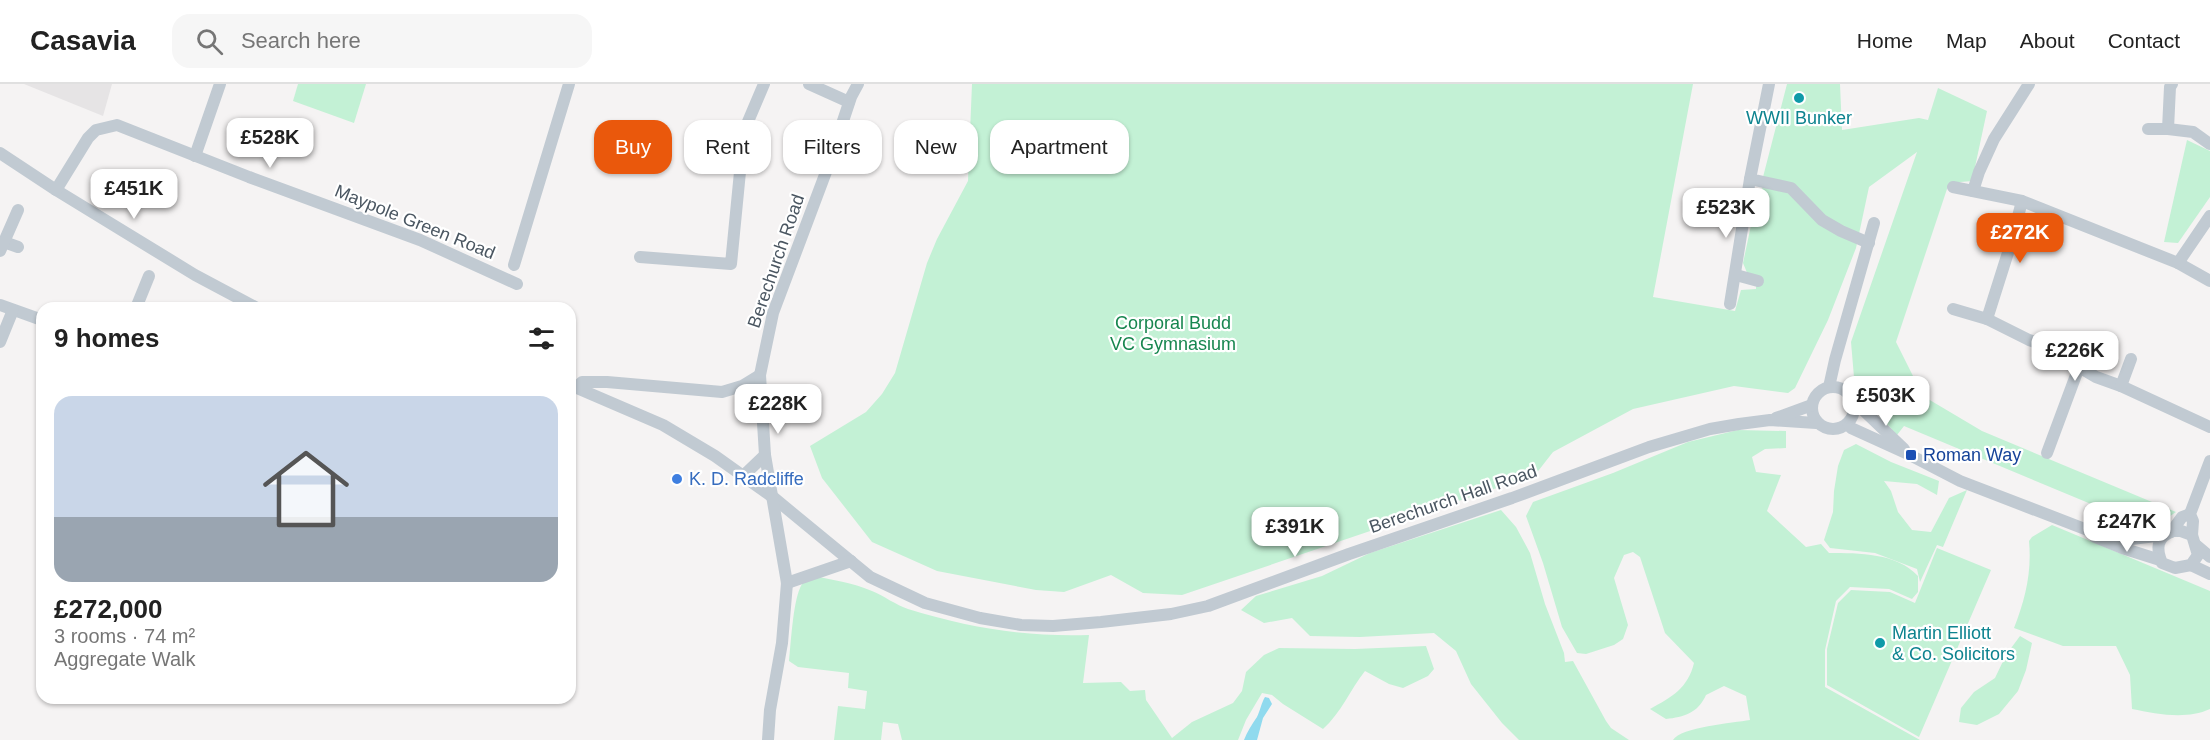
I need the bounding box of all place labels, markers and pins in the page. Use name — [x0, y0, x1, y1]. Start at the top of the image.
marker: WWII Bunker — [1792, 91, 1806, 105]
place label: WWII Bunker — [1746, 108, 1852, 128]
pin: £528K — [228, 118, 312, 169]
pin: £451K — [92, 169, 176, 220]
pin: £523K — [1684, 188, 1768, 239]
pin: £272K — [1978, 213, 2062, 264]
pin: £226K — [2033, 331, 2117, 382]
pin: £503K — [1844, 376, 1928, 427]
pin: £228K — [736, 384, 820, 435]
place label: Roman Way — [1923, 445, 2021, 465]
marker: Roman Way — [1904, 448, 1918, 462]
place label: K. D. Radcliffe — [689, 469, 804, 489]
marker: K. D. Radcliffe — [670, 472, 684, 486]
pin: £247K — [2085, 502, 2169, 553]
pin: £391K — [1253, 507, 1337, 558]
place label: Martin Elliott & Co. Solicitors — [1892, 623, 2015, 664]
marker: Martin Elliott & Co. Solicitors — [1873, 636, 1887, 650]

